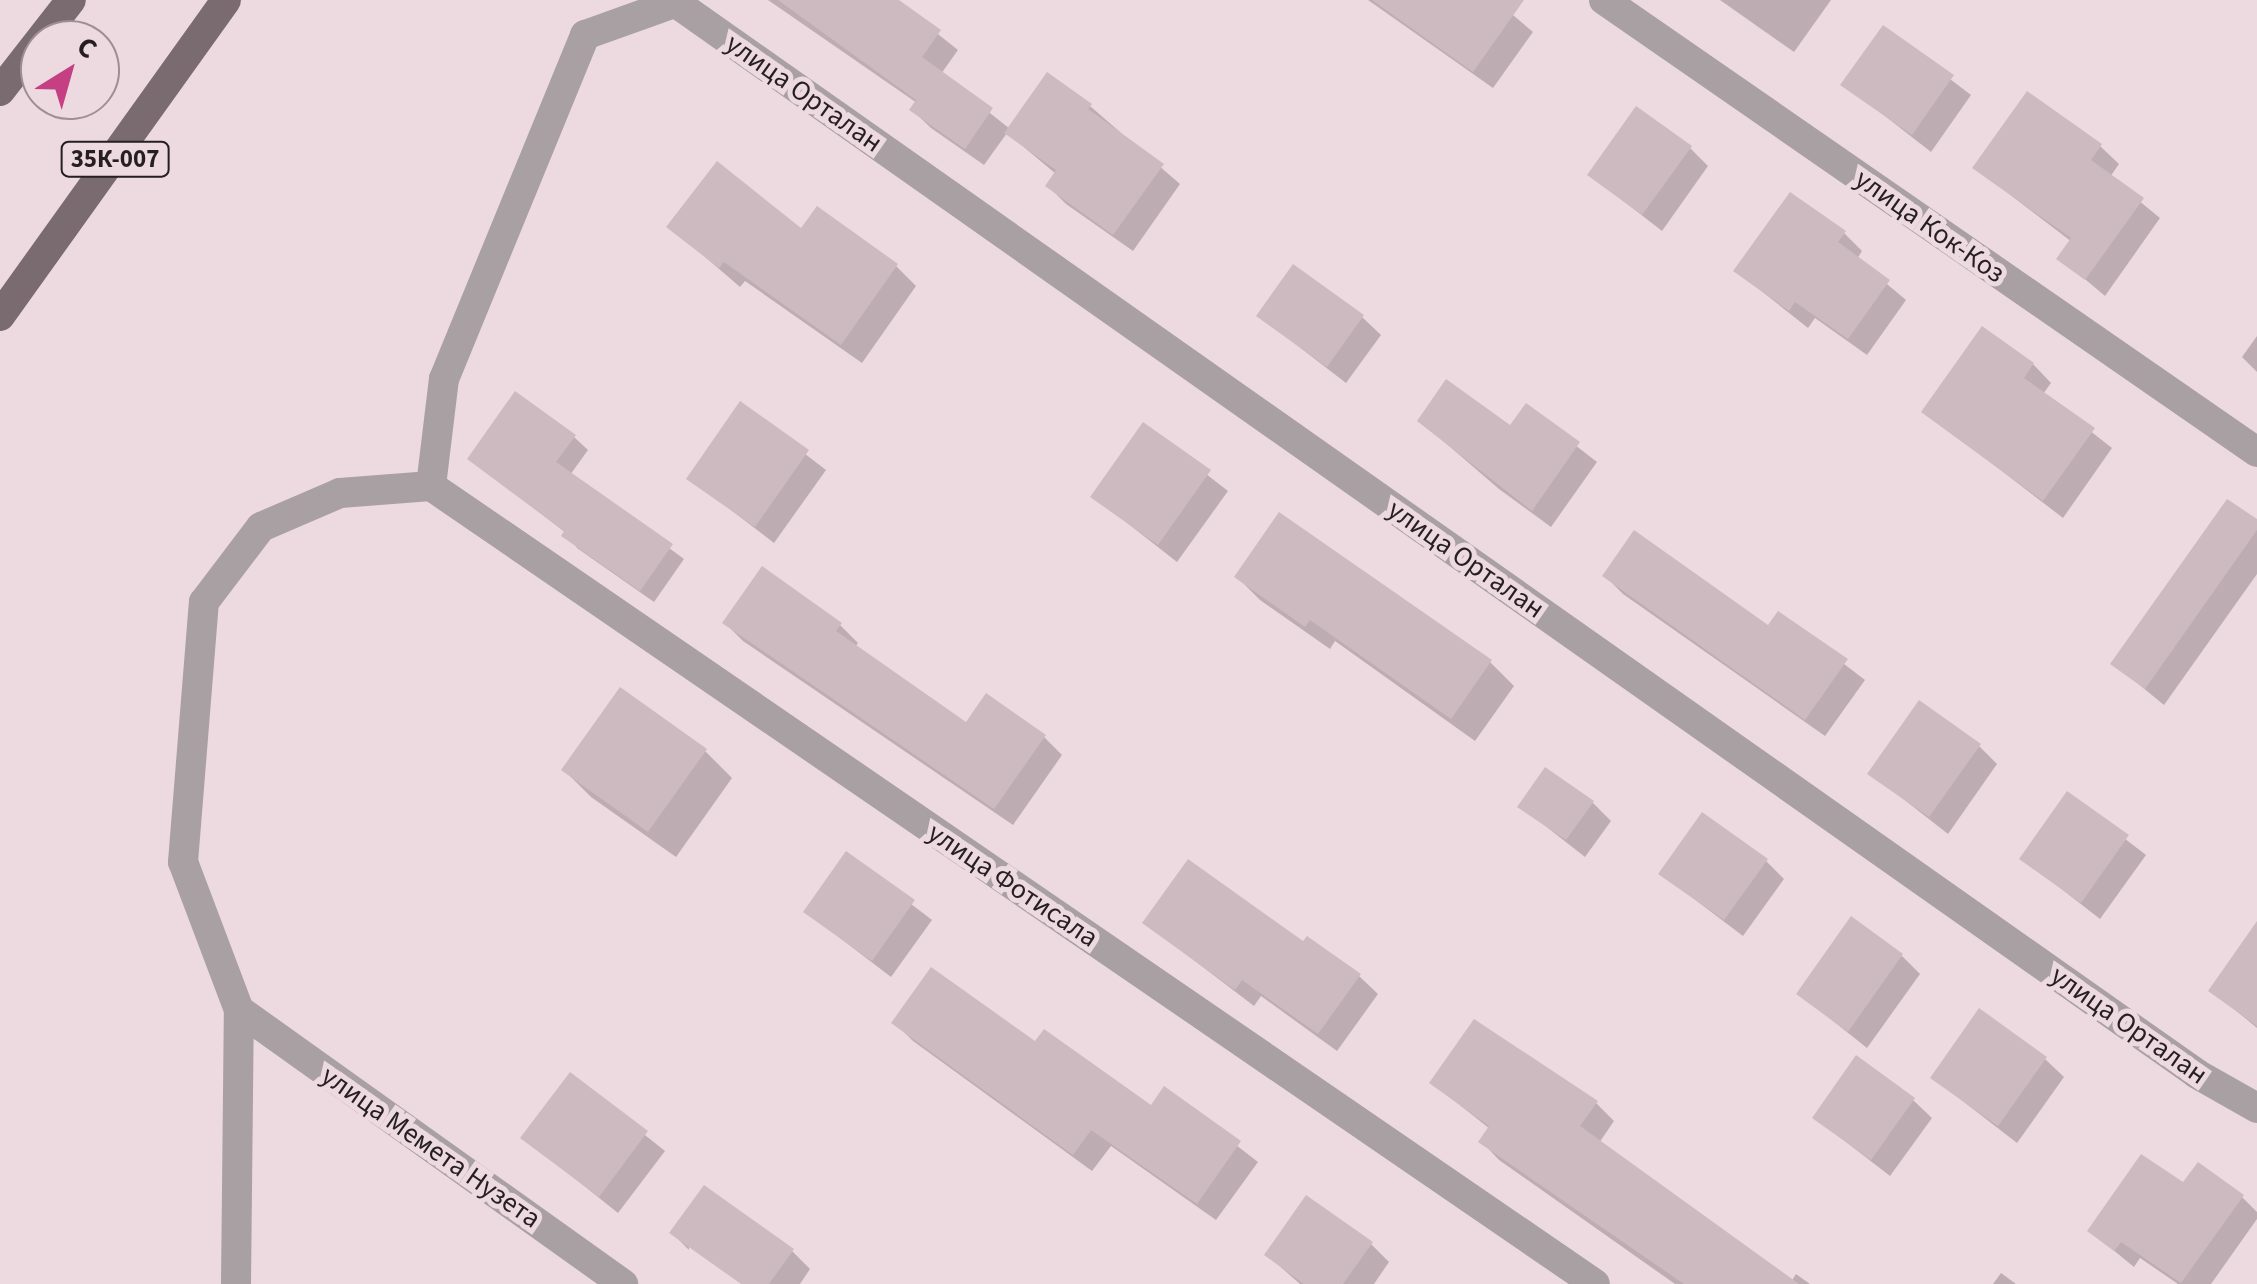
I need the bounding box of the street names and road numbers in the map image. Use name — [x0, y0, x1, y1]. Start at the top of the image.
street label: улица Орталан — [719, 27, 889, 159]
road number: 35К-007 — [60, 139, 170, 179]
street label: улица Кок-Коз — [1848, 162, 2012, 290]
street label: улица Орталан — [1381, 493, 1551, 625]
street label: улица Фотисала — [921, 816, 1105, 954]
street label: улица Орталан — [2044, 959, 2214, 1091]
street label: улица Мемета Нузета — [315, 1059, 547, 1235]

